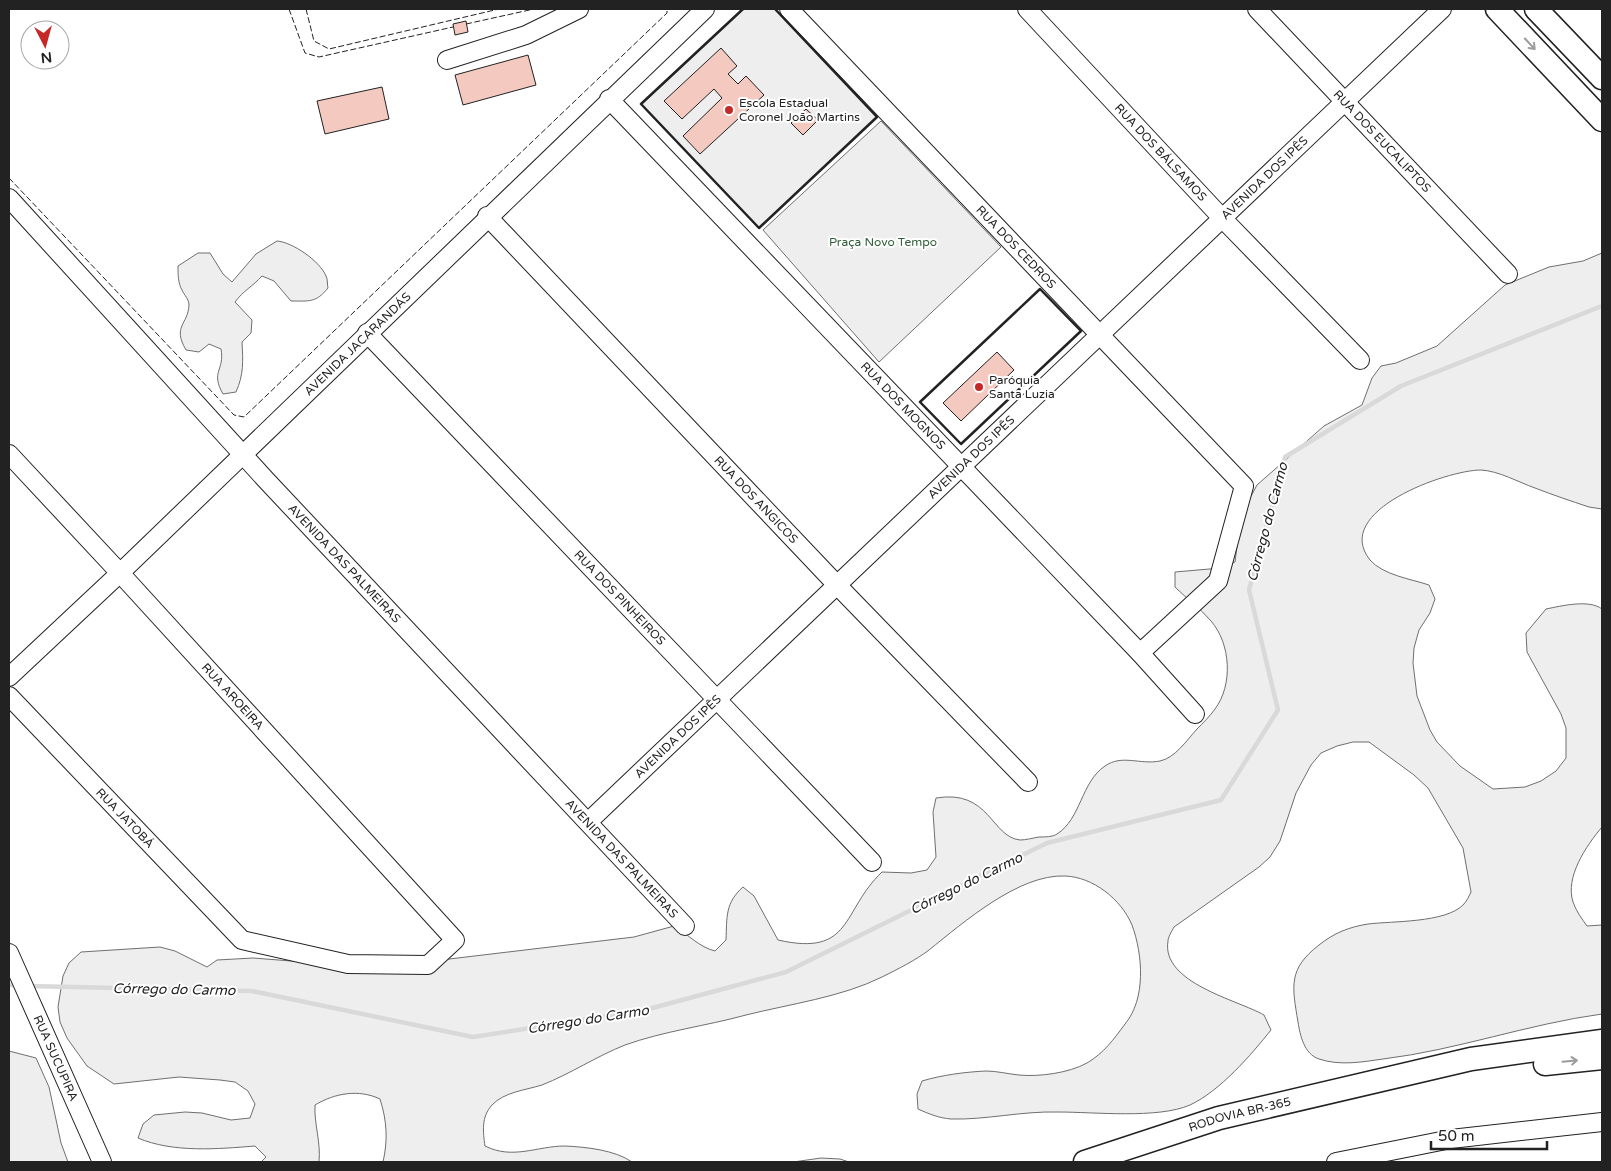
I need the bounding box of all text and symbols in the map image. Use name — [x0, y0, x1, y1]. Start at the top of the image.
north arrow — [20, 20, 70, 70]
one-way arrow — [1524, 38, 1536, 51]
text: N — [40, 48, 53, 66]
street label: RUA DOS EUCALIPTOS — [1331, 87, 1434, 195]
place label: Escola Estadual Coronel João Martins — [739, 96, 860, 124]
street label: RUA DOS BÁLSAMOS — [1112, 101, 1210, 204]
marker: Escola Estadual Coronel João Martins — [723, 104, 735, 116]
street label: AVENIDA DOS IPÊS — [1218, 134, 1311, 222]
street label: RUA DOS CEDROS — [973, 203, 1059, 292]
park label: Praça Novo Tempo — [829, 235, 937, 249]
street label: AVENIDA JACARANDÁS — [301, 290, 414, 399]
street label: RUA DOS MOGNOS — [858, 359, 948, 453]
place label: Paróquia Santa Luzia — [989, 373, 1055, 401]
marker: Paróquia Santa Luzia — [973, 381, 985, 393]
street label: AVENIDA DOS IPÊS — [925, 413, 1017, 502]
street label: RUA DOS ANGICOS — [711, 453, 801, 546]
water label: Córrego do Carmo — [1243, 459, 1292, 584]
street label: AVENIDA DAS PALMEIRAS — [285, 501, 403, 626]
street label: RUA DOS PINHEIROS — [571, 547, 668, 648]
street label: RUA AROEIRA — [199, 660, 267, 733]
street label: AVENIDA DOS IPÊS — [632, 692, 724, 781]
street label: RUA JATOBÁ — [93, 785, 157, 851]
street label: AVENIDA DAS PALMEIRAS — [563, 796, 681, 921]
water label: Córrego do Carmo — [907, 848, 1026, 918]
water label: Córrego do Carmo — [112, 980, 237, 999]
water label: Córrego do Carmo — [526, 1001, 651, 1037]
street label: RUA SUCUPIRA — [31, 1013, 81, 1103]
one-way arrow — [1562, 1057, 1578, 1066]
street label: RODOVIA BR-365 — [1187, 1094, 1292, 1135]
scale bar — [1431, 1118, 1547, 1150]
text: 50 m — [1438, 1127, 1475, 1145]

